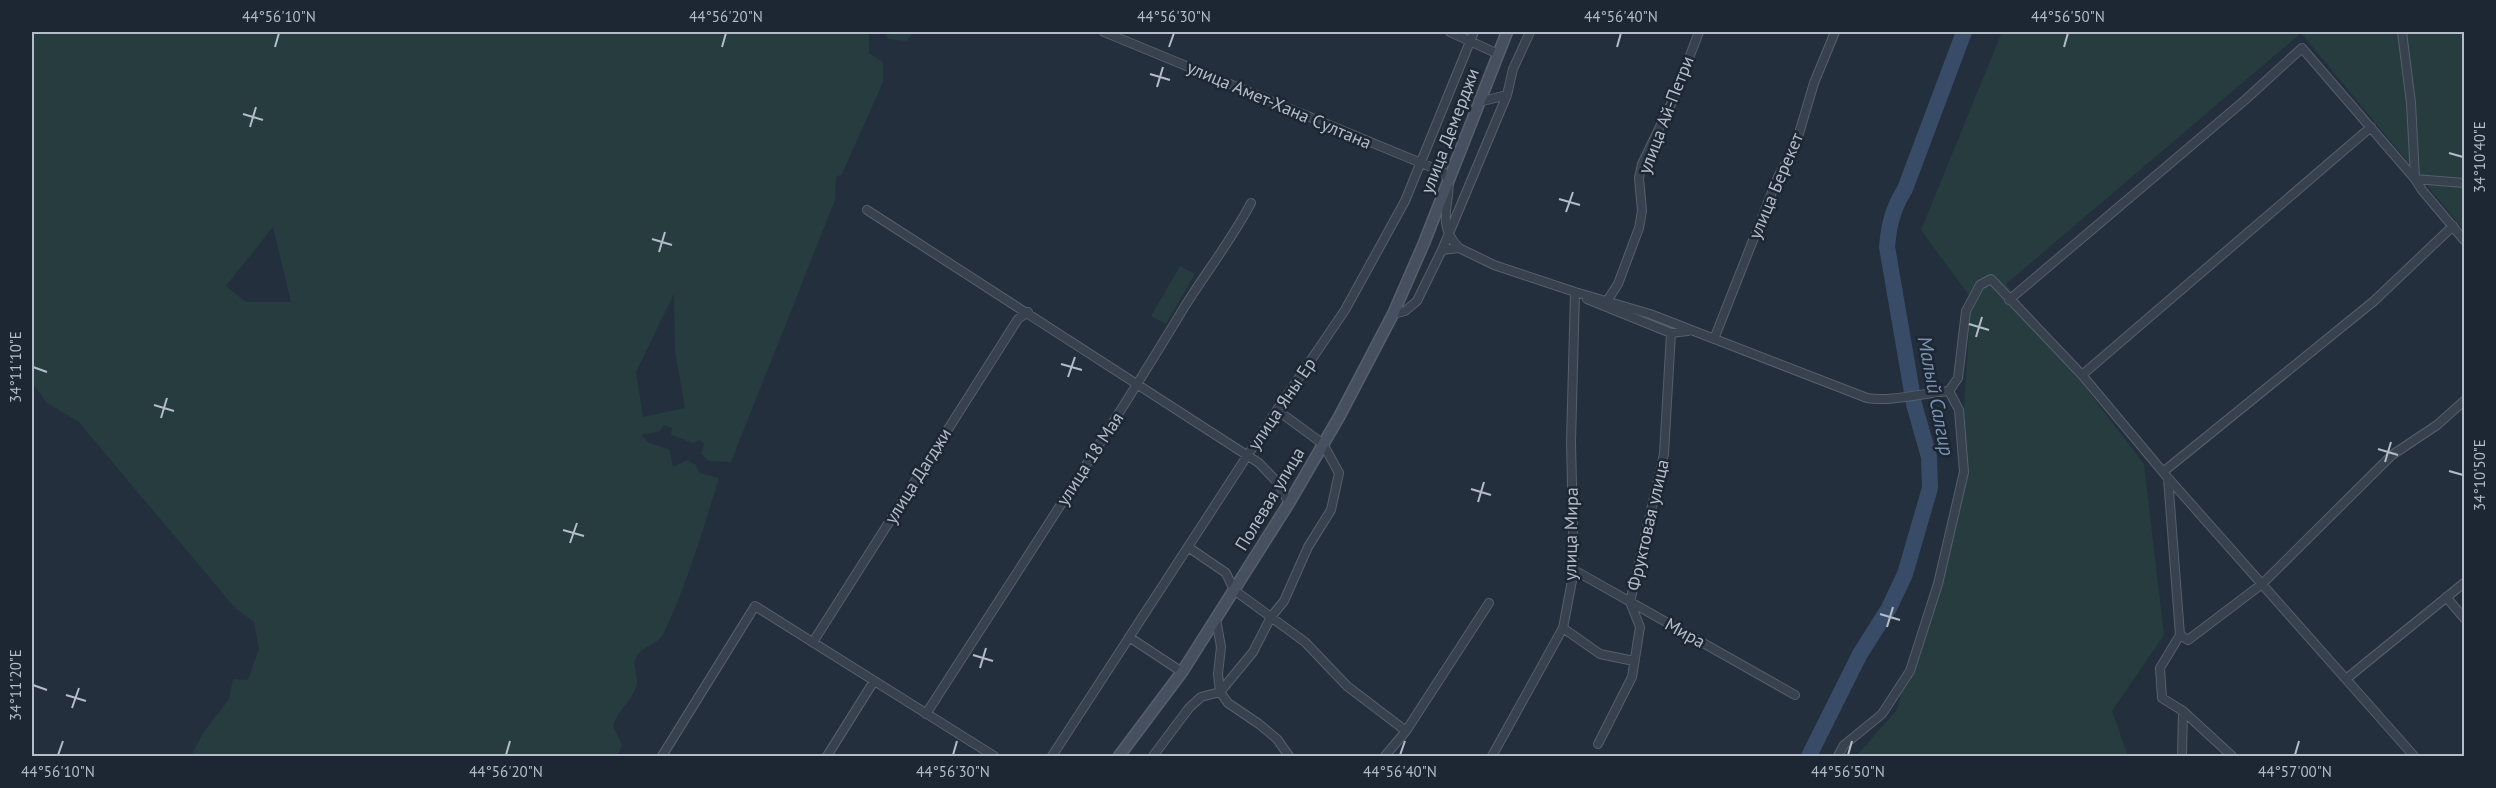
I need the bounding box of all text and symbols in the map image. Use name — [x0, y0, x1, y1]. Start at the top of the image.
text: 44°56'10"N — [242, 7, 316, 26]
text: 44°56'20"N — [689, 7, 763, 26]
text: 44°56'30"N — [1137, 7, 1211, 26]
text: 44°56'40"N — [1584, 7, 1658, 26]
text: 44°56'50"N — [2031, 7, 2105, 26]
street label: улица Ай-Петри — [1632, 53, 1699, 177]
street label: улица Амет-Хана Султана — [1183, 55, 1375, 154]
street label: улица Демерджи — [1415, 65, 1484, 197]
text: 34°10'40"E — [2470, 121, 2489, 193]
street label: улица Берекет — [1743, 128, 1809, 242]
text: 34°11'10"E — [6, 331, 25, 403]
water label: Малый Салгир — [1912, 334, 1960, 458]
street label: улица Яны Ер — [1242, 353, 1321, 454]
street label: улица 18 Мая — [1051, 408, 1128, 510]
street label: улица Дагджи — [879, 424, 956, 528]
text: 34°10'50"E — [2470, 439, 2489, 511]
street label: Полевая улица — [1230, 443, 1309, 555]
street label: Фруктовая улица — [1621, 457, 1674, 593]
street label: улица Мира — [1558, 487, 1583, 581]
street label: Мира — [1661, 612, 1710, 653]
text: 34°11'20"E — [6, 649, 25, 721]
text: 44°56'10"N — [21, 762, 95, 781]
text: 44°56'20"N — [469, 762, 543, 781]
text: 44°56'30"N — [916, 762, 990, 781]
text: 44°56'40"N — [1363, 762, 1437, 781]
text: 44°56'50"N — [1811, 762, 1885, 781]
text: 44°57'00"N — [2258, 762, 2332, 781]

